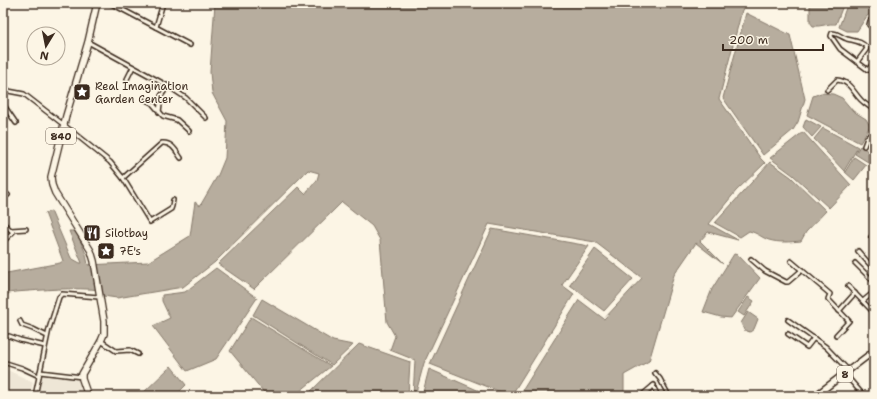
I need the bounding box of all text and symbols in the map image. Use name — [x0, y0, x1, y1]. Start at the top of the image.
north arrow — [26, 26, 66, 66]
scale bar — [723, 26, 823, 52]
text: 200 m — [729, 32, 768, 48]
text: N — [38, 47, 50, 63]
place label: Real Imagination Garden Center — [95, 79, 188, 107]
place icon: Real Imagination Garden Center — [72, 82, 92, 102]
road number: 840 — [46, 128, 76, 144]
restaurant icon: Silotbay — [82, 223, 102, 243]
place label: Silotbay — [105, 226, 148, 241]
place icon: 7E's — [96, 241, 116, 261]
place label: 7E's — [119, 244, 141, 259]
road number: 8 — [837, 366, 853, 382]

